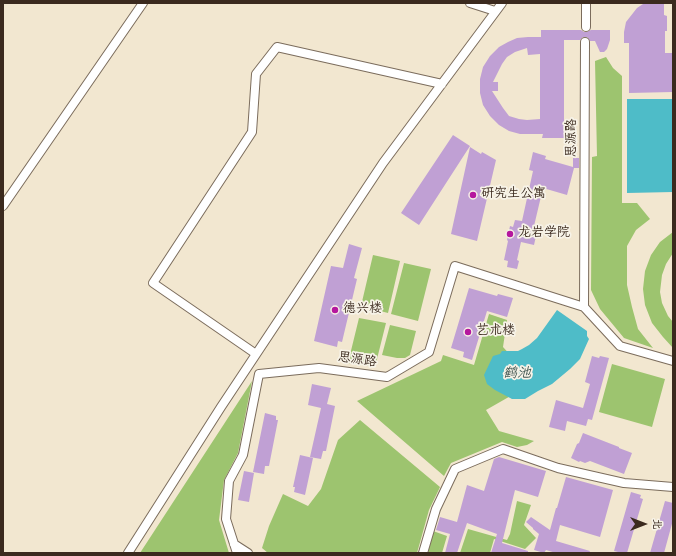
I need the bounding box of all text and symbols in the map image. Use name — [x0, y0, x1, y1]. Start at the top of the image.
street label: 思源路 — [565, 119, 581, 157]
place label: 研究生公寓 — [481, 187, 546, 203]
marker: 研究生公寓 — [468, 190, 478, 200]
place label: 龙岩学院 — [518, 226, 570, 242]
marker: 龙岩学院 — [505, 229, 515, 239]
place label: 德兴楼 — [343, 302, 382, 318]
marker: 德兴楼 — [330, 305, 340, 315]
place label: 艺术楼 — [476, 324, 515, 340]
marker: 艺术楼 — [463, 327, 473, 337]
street label: 思源路 — [337, 351, 377, 371]
water label: 鹤池 — [503, 367, 531, 383]
north arrow — [624, 504, 664, 544]
text: 北 — [650, 519, 662, 530]

